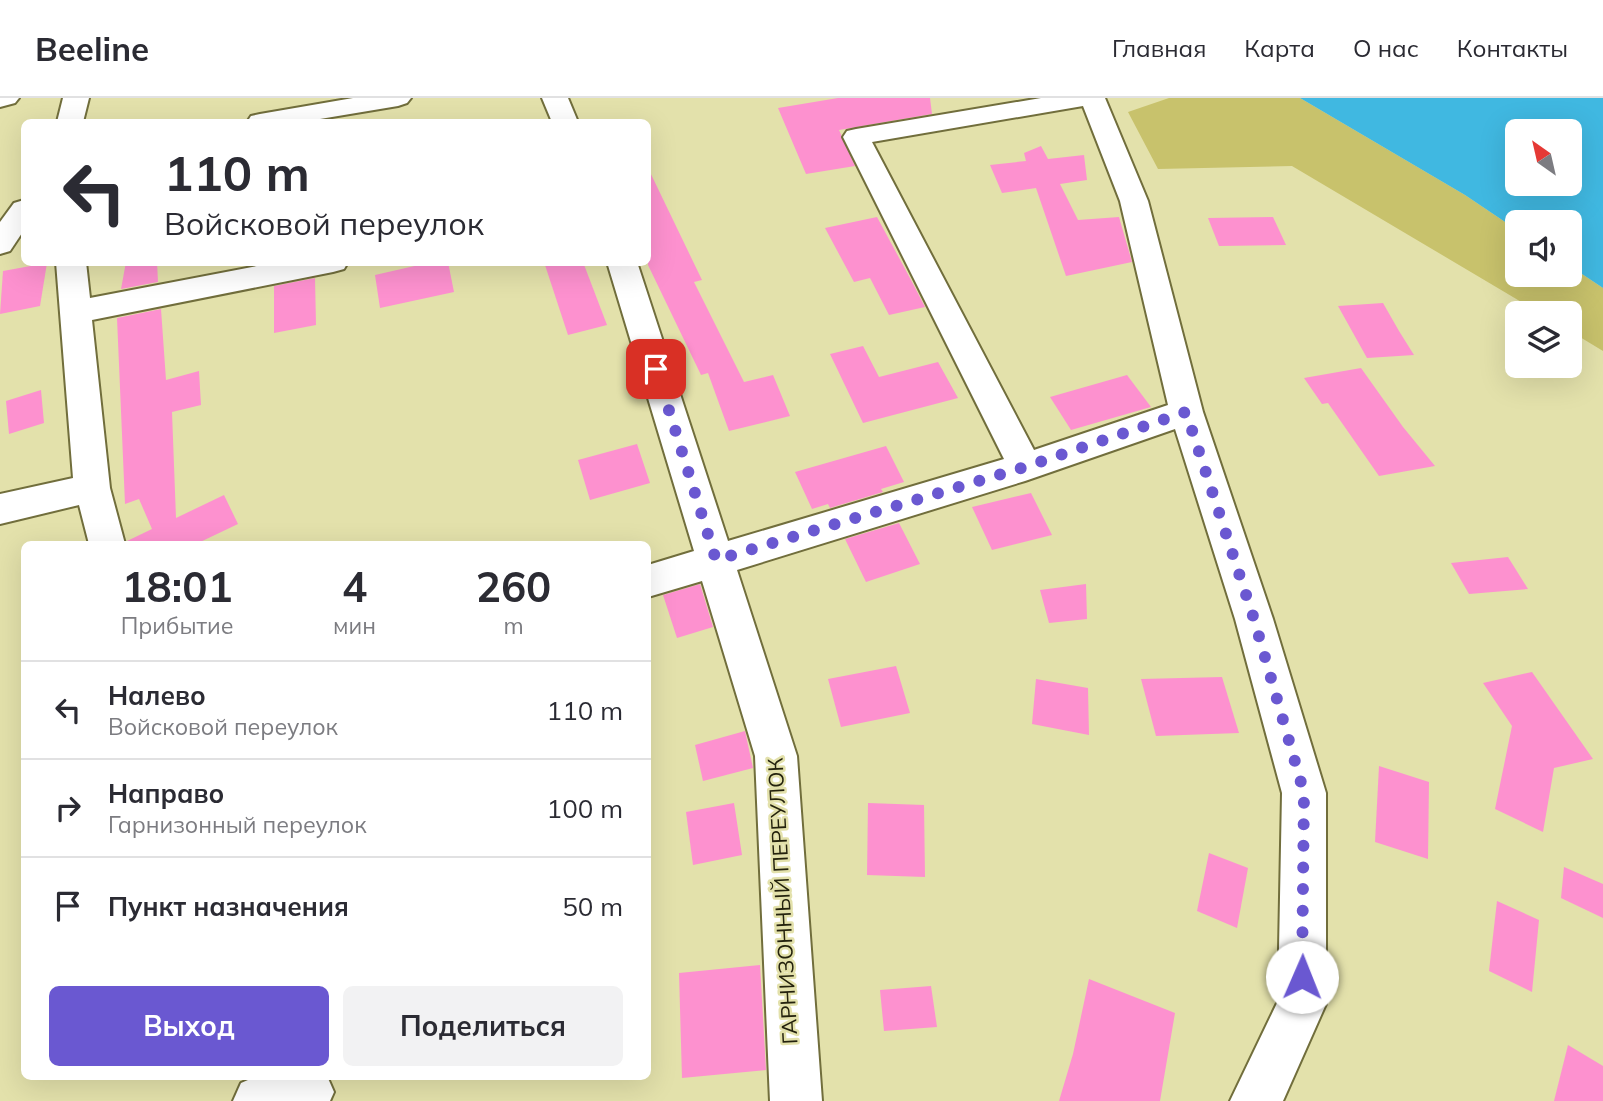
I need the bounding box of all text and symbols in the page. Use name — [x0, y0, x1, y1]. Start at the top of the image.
text: Beeline — [35, 28, 149, 69]
text: Главная — [1112, 33, 1206, 63]
text: Карта — [1244, 33, 1315, 63]
text: О нас — [1353, 33, 1419, 63]
text: Контакты — [1457, 33, 1568, 63]
north arrow — [1505, 119, 1582, 196]
map controls — [1505, 119, 1582, 378]
text: 110 m — [164, 142, 310, 203]
icon: left — [49, 147, 140, 238]
text: Войсковой переулок — [164, 203, 484, 243]
button: sound — [1505, 210, 1582, 287]
button: layers — [1505, 301, 1582, 378]
pin — [626, 339, 686, 399]
icon: arrive — [637, 350, 675, 388]
text: 18:01 — [121, 560, 233, 613]
text: 4 — [342, 560, 367, 613]
text: 260 — [476, 560, 551, 613]
text: Прибытие — [121, 611, 233, 640]
text: мин — [333, 611, 376, 640]
text: m — [503, 611, 524, 640]
text: Налево — [108, 679, 206, 712]
icon: left — [49, 691, 87, 729]
text: 110 m — [547, 694, 623, 727]
text: Войсковой переулок — [108, 712, 338, 741]
street label: ГАРНИЗОННЫЙ ПЕРЕУЛОК — [762, 757, 802, 1045]
text: Направо — [108, 777, 224, 810]
icon: right — [49, 789, 87, 827]
text: 100 m — [547, 792, 623, 825]
text: Гарнизонный переулок — [108, 810, 367, 839]
icon: arrive — [49, 887, 87, 925]
text: Пункт назначения — [108, 890, 349, 923]
text: 50 m — [562, 890, 623, 923]
position arrow — [1265, 940, 1339, 1014]
button: Выход — [49, 986, 329, 1066]
button: Поделиться — [343, 986, 623, 1066]

